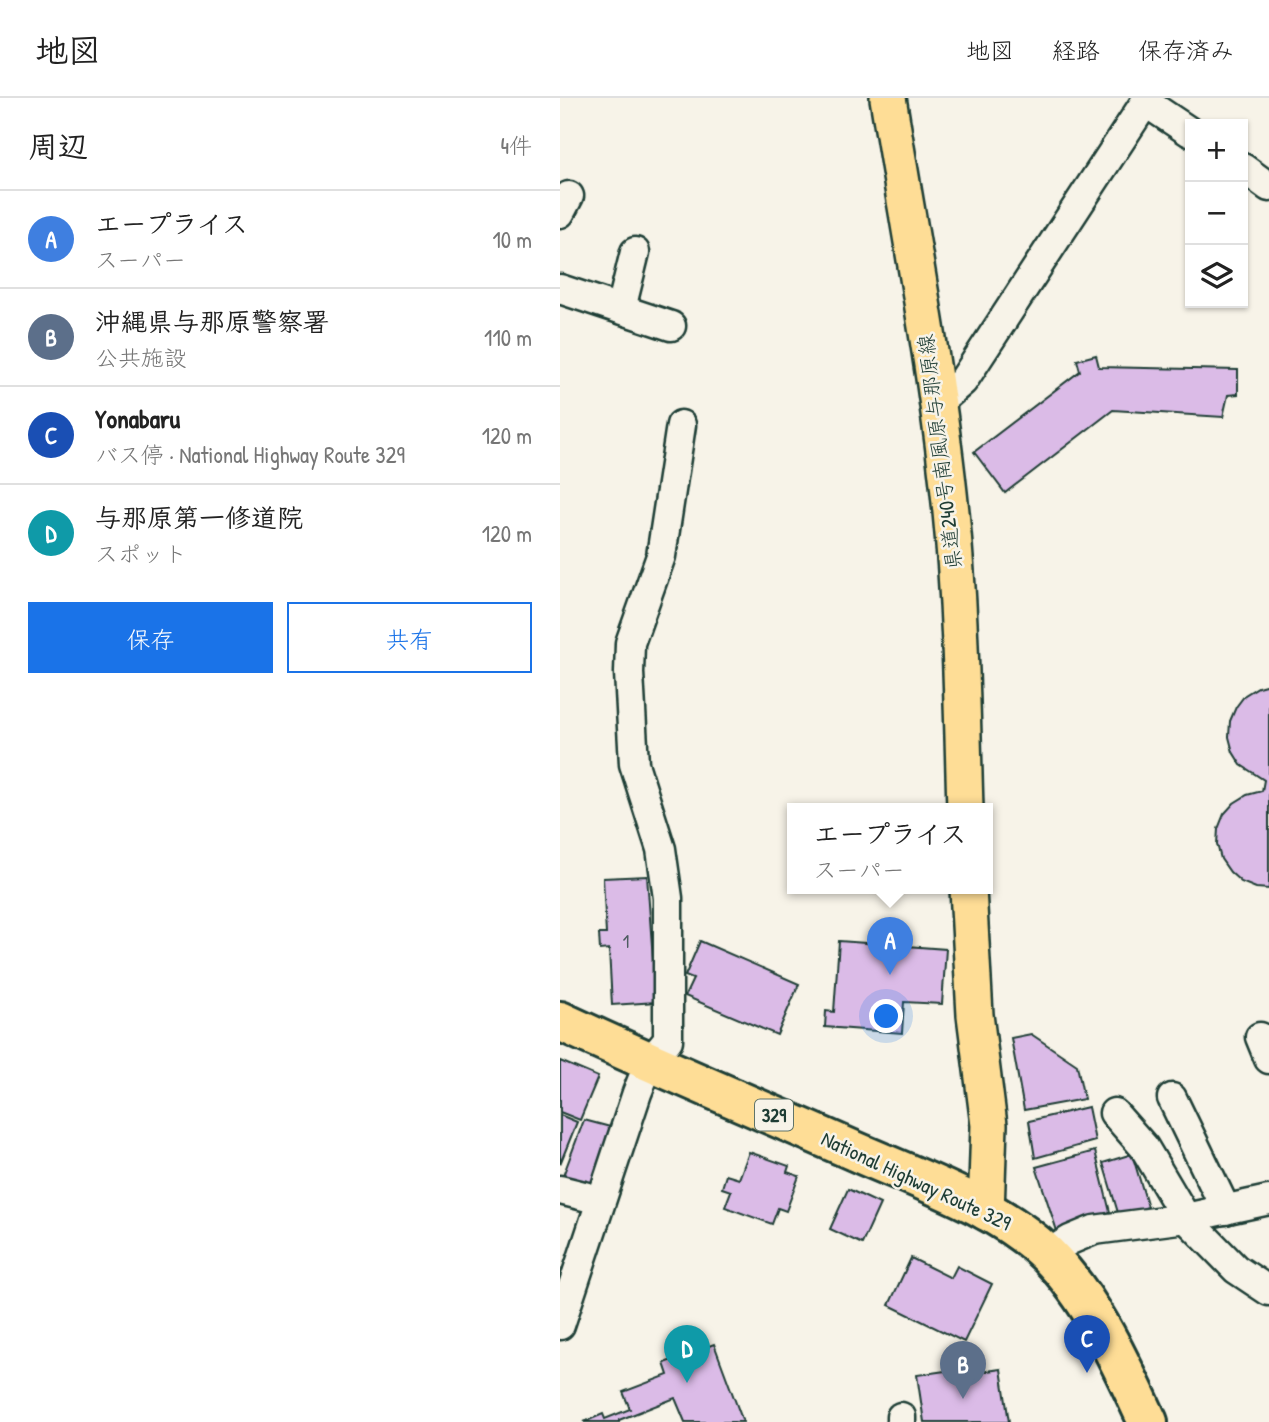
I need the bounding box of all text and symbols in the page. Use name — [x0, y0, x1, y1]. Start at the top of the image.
text: 地図 — [35, 28, 101, 72]
text: 地図 — [966, 34, 1014, 66]
text: 経路 — [1052, 34, 1100, 66]
text: 保存済み — [1138, 34, 1234, 66]
map controls — [1185, 119, 1248, 308]
button: + — [1185, 119, 1248, 182]
text: 周辺 — [28, 126, 88, 166]
text: 4件 — [500, 130, 532, 161]
button: − — [1185, 182, 1248, 245]
text: エープライス — [95, 206, 248, 241]
text: A — [45, 224, 57, 255]
text: 10 m — [492, 224, 532, 255]
text: スーパー — [95, 244, 186, 275]
button: layers — [1185, 245, 1248, 308]
text: 沖縄県与那原警察署 — [95, 304, 329, 339]
text: B — [45, 322, 57, 353]
text: 110 m — [484, 322, 532, 353]
street label: 県道240号南風原与那原線 — [911, 333, 968, 572]
text: 公共施設 — [95, 342, 187, 373]
text: Yonabaru — [95, 401, 180, 436]
text: C — [45, 420, 57, 451]
text: 120 m — [482, 420, 532, 451]
text: バス停 · National Highway Route 329 — [95, 439, 405, 470]
text: 与那原第一修道院 — [95, 500, 303, 535]
text: D — [46, 518, 56, 549]
text: 120 m — [482, 518, 532, 549]
text: スポット — [95, 538, 187, 569]
button: 保存 — [28, 602, 273, 673]
button: 共有 — [287, 602, 532, 673]
popup — [787, 803, 993, 894]
text: エープライス — [814, 816, 966, 851]
text: スーパー — [814, 854, 905, 885]
pin: A — [867, 917, 913, 975]
house number: 1 — [623, 929, 629, 954]
your location — [869, 999, 903, 1033]
road number: 329 — [755, 1099, 793, 1130]
street label: National Highway Route 329 — [817, 1124, 1016, 1237]
pin: C — [1064, 1315, 1110, 1373]
pin: D — [664, 1325, 710, 1383]
pin: B — [940, 1341, 986, 1399]

